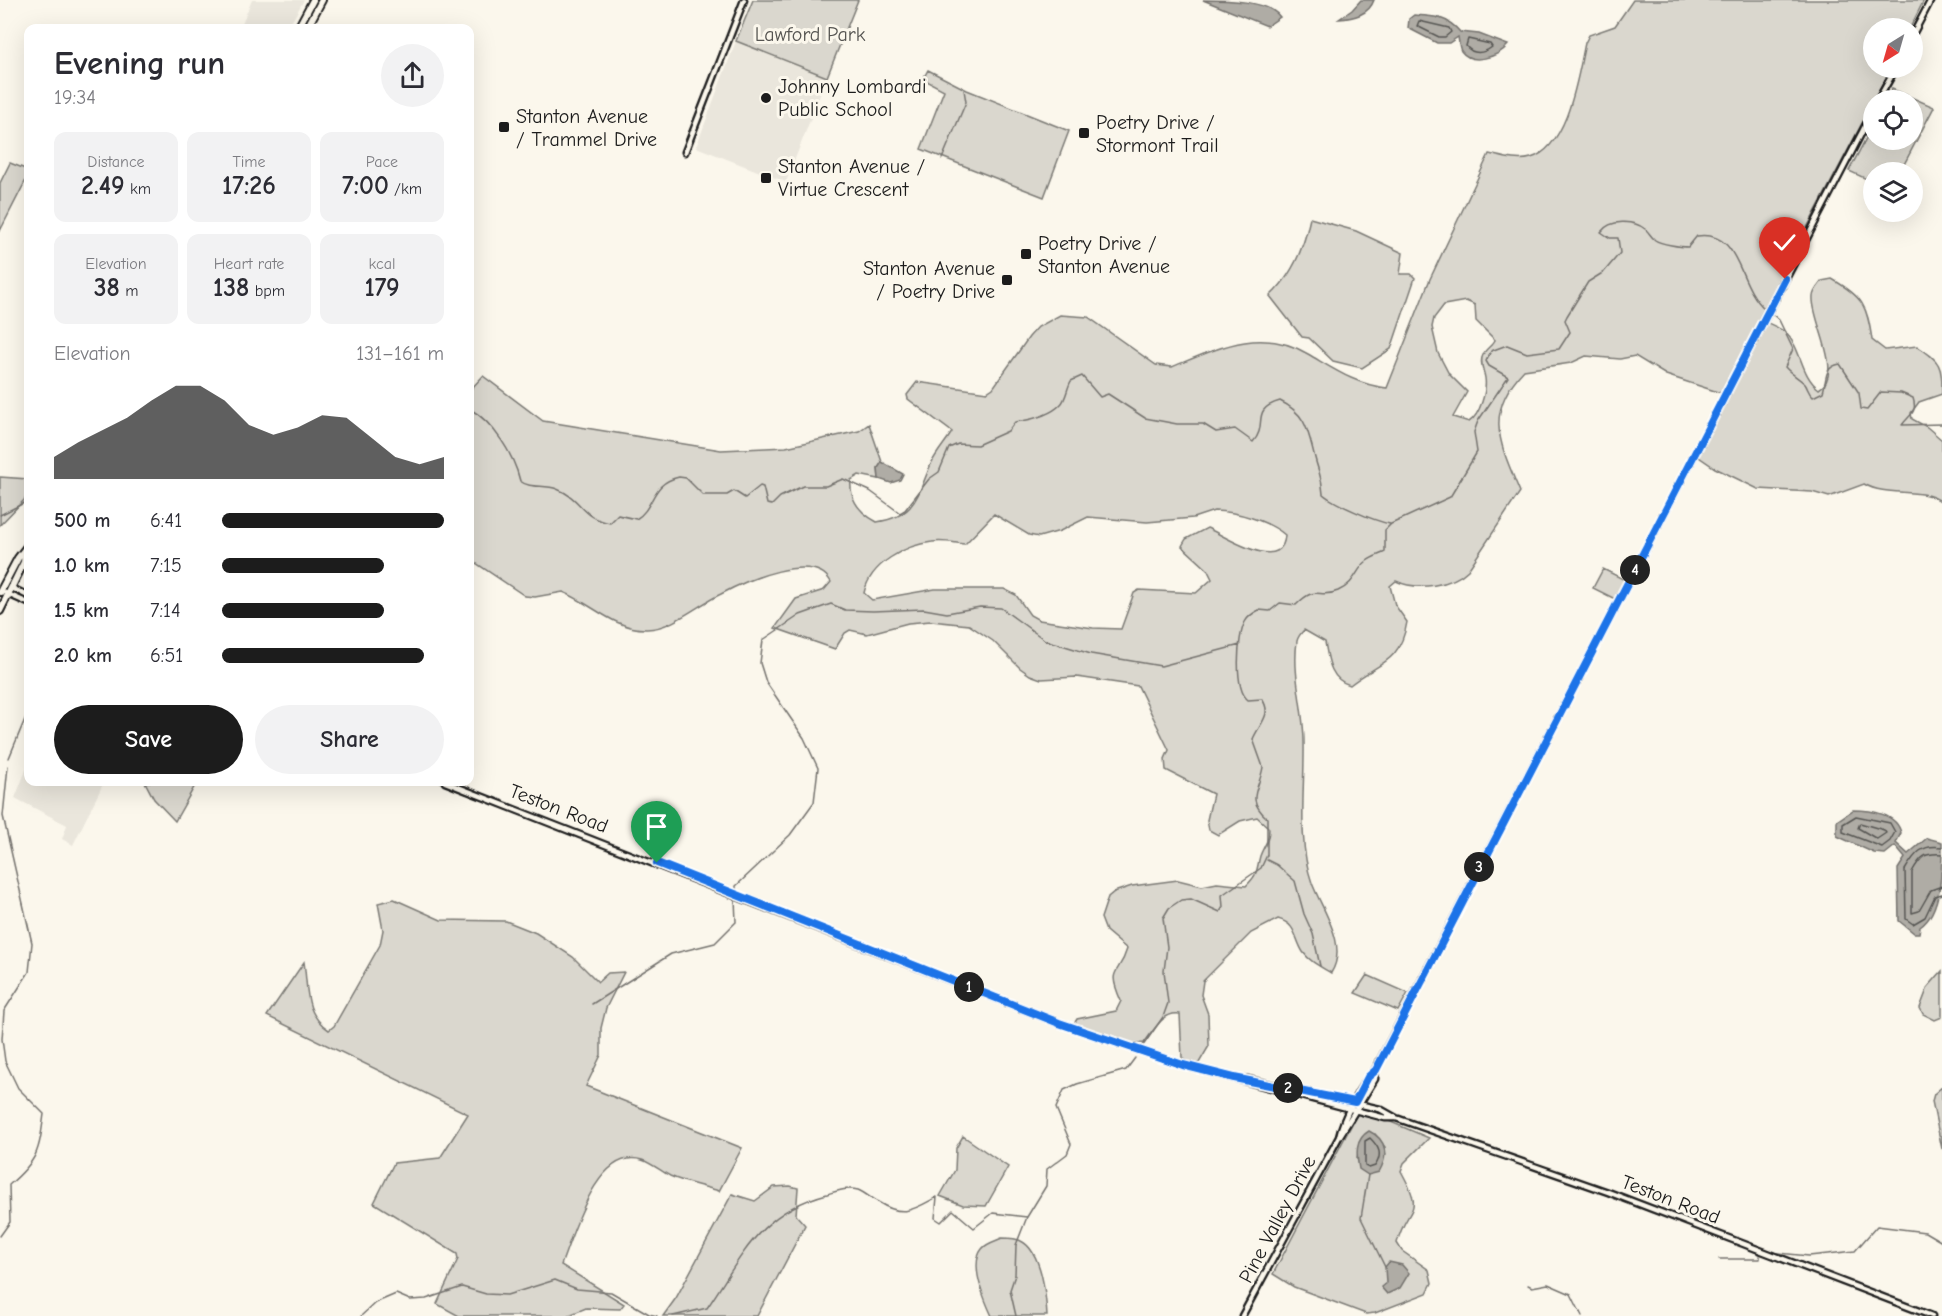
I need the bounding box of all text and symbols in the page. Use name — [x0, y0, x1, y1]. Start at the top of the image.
north arrow — [1863, 18, 1923, 78]
map controls — [1863, 18, 1923, 222]
park label: Lawford Park — [755, 23, 866, 46]
text: Evening run — [54, 44, 225, 82]
button: share — [381, 44, 444, 107]
place label: Johnny Lombardi Public School — [778, 75, 926, 121]
text: 19:34 — [54, 86, 96, 109]
button: locate — [1863, 90, 1923, 150]
marker: Johnny Lombardi Public School — [759, 91, 773, 105]
place label: Stanton Avenue / Trammel Drive — [516, 105, 657, 151]
place label: Poetry Drive / Stormont Trail — [1096, 111, 1219, 157]
marker: Stanton Avenue / Trammel Drive — [497, 120, 511, 134]
marker: Poetry Drive / Stormont Trail — [1077, 126, 1091, 140]
text: Distance — [87, 153, 145, 171]
text: Time — [232, 153, 266, 171]
text: Pace — [366, 153, 398, 171]
place label: Stanton Avenue / Virtue Crescent — [778, 155, 926, 201]
button: layers — [1863, 162, 1923, 222]
text: 2.49 — [81, 171, 125, 201]
text: 17:26 — [222, 171, 276, 201]
text: 7:00 — [342, 171, 389, 201]
marker: Stanton Avenue / Virtue Crescent — [759, 171, 773, 185]
text: km — [125, 180, 151, 198]
text: /km — [389, 180, 422, 198]
pin — [1759, 217, 1810, 279]
icon: check — [1768, 226, 1801, 259]
place label: Poetry Drive / Stanton Avenue — [1038, 232, 1170, 278]
marker: Poetry Drive / Stanton Avenue — [1019, 247, 1033, 261]
text: Elevation — [85, 255, 147, 273]
text: Heart rate — [214, 255, 284, 273]
text: kcal — [369, 255, 395, 273]
place label: Stanton Avenue / Poetry Drive — [863, 257, 995, 303]
text: 38 — [94, 273, 120, 303]
text: 138 — [213, 273, 249, 303]
text: 179 — [365, 273, 400, 303]
marker: Stanton Avenue / Poetry Drive — [1000, 273, 1014, 287]
text: m — [120, 282, 138, 300]
text: bpm — [249, 282, 285, 300]
text: Elevation — [54, 342, 131, 365]
text: 131–161 m — [356, 342, 444, 365]
text: 500 m — [54, 509, 111, 532]
text: 6:41 — [150, 509, 182, 532]
text: 1.0 km — [54, 554, 110, 577]
text: 7:15 — [150, 554, 182, 577]
pin: 4 — [1620, 555, 1650, 585]
text: 4 — [1631, 561, 1639, 579]
text: 1.5 km — [54, 599, 109, 622]
text: 7:14 — [150, 599, 181, 622]
text: 2.0 km — [54, 644, 112, 667]
text: 6:51 — [150, 644, 183, 667]
button: Save — [54, 705, 243, 774]
button: Share — [255, 705, 444, 774]
street label: Teston Road — [506, 779, 611, 838]
pin — [631, 801, 682, 863]
icon: arrive — [640, 810, 673, 843]
pin: 3 — [1464, 852, 1494, 882]
text: 3 — [1475, 858, 1483, 876]
pin: 1 — [954, 972, 984, 1002]
text: 1 — [966, 978, 972, 996]
pin: 2 — [1273, 1073, 1303, 1103]
text: 2 — [1284, 1079, 1292, 1097]
street label: Pine Valley Drive — [1234, 1152, 1321, 1287]
street label: Teston Road — [1618, 1170, 1723, 1229]

